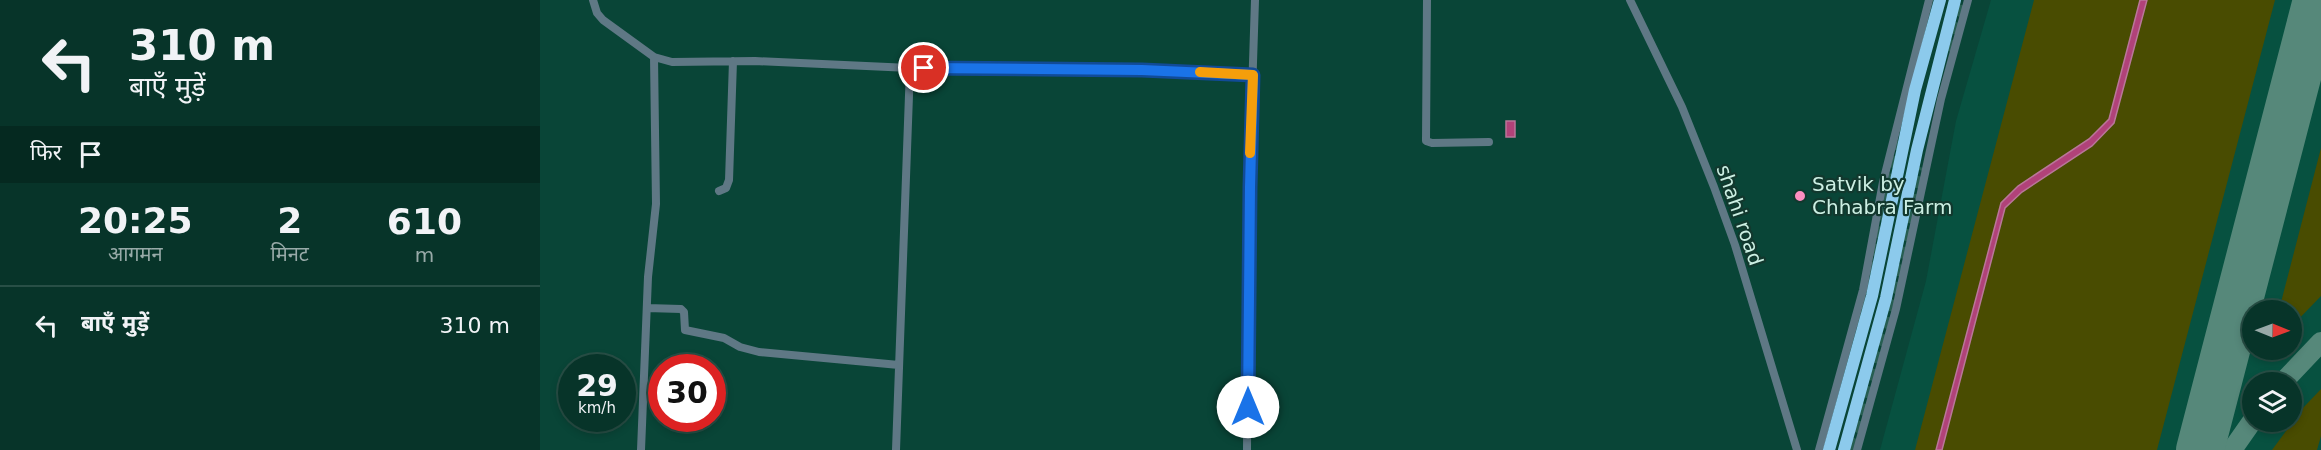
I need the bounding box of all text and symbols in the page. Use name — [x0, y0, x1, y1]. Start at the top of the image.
text: 310 m — [129, 21, 275, 70]
icon: left — [30, 24, 108, 102]
pin — [898, 42, 949, 93]
icon: arrive — [907, 51, 940, 84]
text: बाएँ मुड़ें — [129, 71, 206, 102]
icon: arrive — [74, 138, 107, 171]
text: फिर — [30, 140, 62, 165]
street label: shahi road — [1712, 161, 1768, 269]
place label: Satvik by Chhabra Farm — [1812, 172, 1952, 219]
marker: Satvik by Chhabra Farm — [1793, 189, 1807, 203]
text: 20:25 — [78, 200, 193, 241]
text: 2 — [277, 200, 302, 241]
text: 610 — [387, 201, 462, 242]
text: आगमन — [108, 242, 163, 266]
text: मिनट — [271, 242, 309, 266]
text: m — [415, 243, 434, 267]
north arrow — [2242, 300, 2302, 360]
map controls — [2242, 300, 2302, 432]
icon: left — [30, 309, 63, 342]
text: बाएँ मुड़ें — [81, 311, 149, 336]
text: 310 m — [440, 313, 510, 338]
speed limit sign: 30 — [648, 354, 726, 432]
text: 29 — [576, 368, 618, 403]
button: layers — [2242, 372, 2302, 432]
position arrow — [1216, 375, 1280, 439]
text: km/h — [578, 399, 616, 417]

